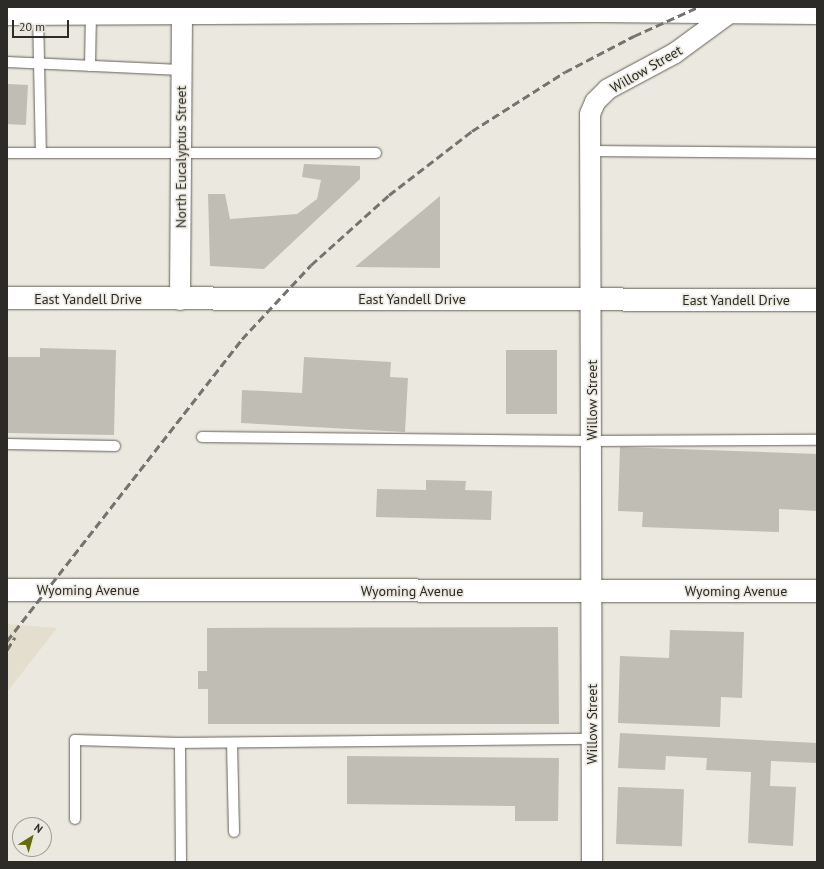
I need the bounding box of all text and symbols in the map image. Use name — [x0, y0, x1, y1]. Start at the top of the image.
scale bar — [14, 12, 71, 38]
text: 20 m — [19, 19, 45, 34]
street label: Willow Street — [607, 42, 685, 96]
street label: North Eucalyptus Street — [173, 86, 189, 228]
street label: East Yandell Drive — [34, 291, 142, 307]
street label: East Yandell Drive — [358, 291, 466, 307]
street label: East Yandell Drive — [682, 292, 790, 308]
street label: Willow Street — [584, 360, 600, 440]
street label: Wyoming Avenue — [37, 582, 139, 598]
street label: Wyoming Avenue — [361, 583, 463, 599]
street label: Wyoming Avenue — [685, 583, 787, 599]
street label: Willow Street — [584, 684, 600, 764]
north arrow — [12, 817, 52, 857]
text: N — [32, 820, 46, 836]

